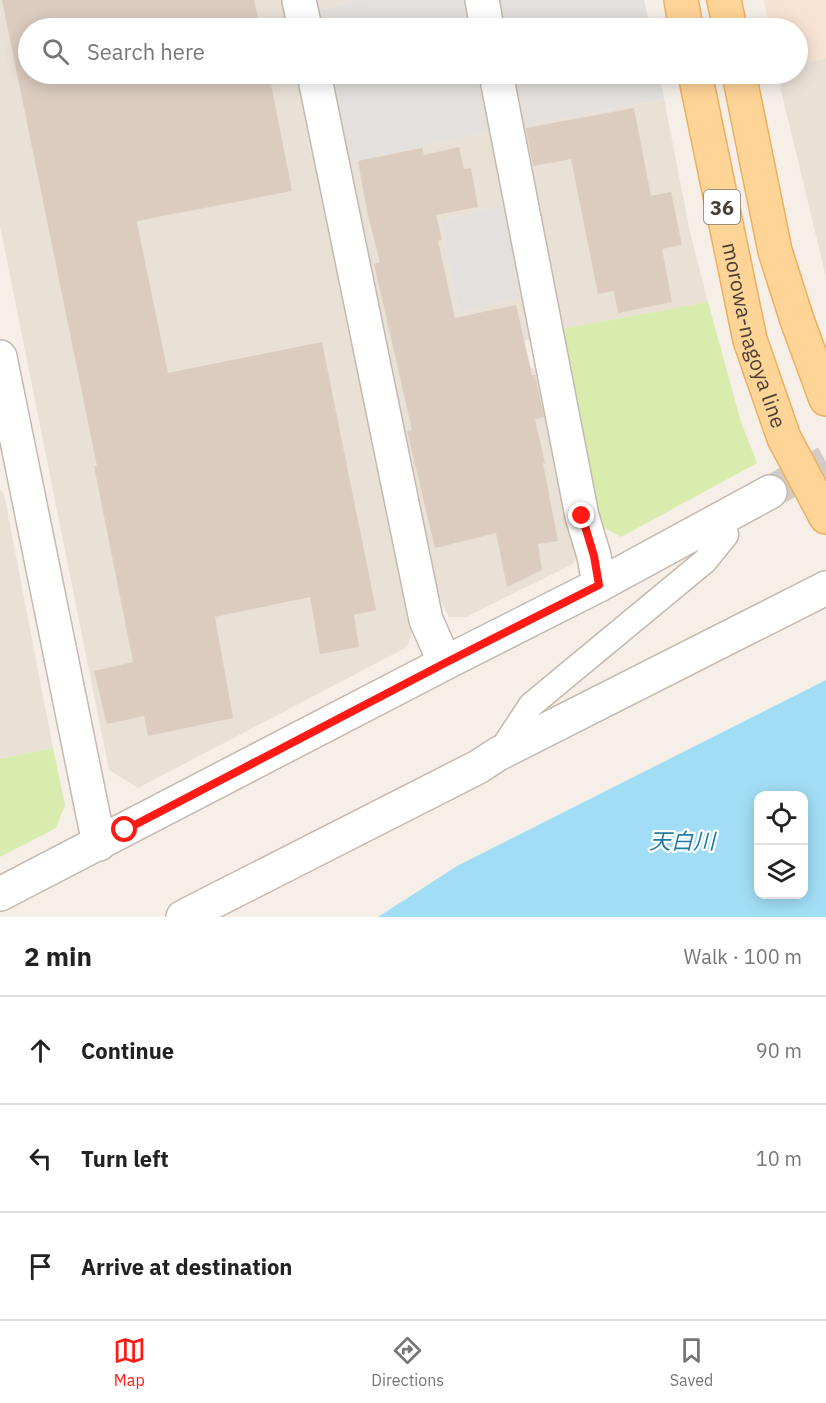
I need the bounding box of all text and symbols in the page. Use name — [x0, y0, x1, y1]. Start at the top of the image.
search box — [18, 18, 808, 84]
icon: search — [39, 35, 72, 68]
text: Search here — [87, 37, 205, 66]
road number: 36 — [704, 190, 740, 224]
street label: morowa-nagoya line — [716, 240, 793, 432]
route end — [568, 502, 594, 528]
map controls — [754, 791, 808, 899]
button: locate — [754, 791, 808, 845]
route start — [111, 816, 137, 842]
water label: 天白川 — [649, 826, 717, 855]
button: layers — [754, 845, 808, 899]
text: 2 min — [24, 939, 92, 973]
text: Walk · 100 m — [684, 943, 802, 970]
icon: ahead — [24, 1034, 57, 1067]
text: Continue — [81, 1036, 174, 1065]
text: 90 m — [756, 1037, 802, 1064]
icon: left — [24, 1142, 57, 1175]
text: Turn left — [81, 1144, 169, 1173]
text: 10 m — [756, 1145, 802, 1172]
icon: arrive — [24, 1250, 57, 1283]
text: Arrive at destination — [81, 1252, 292, 1281]
tab: Map — [113, 1334, 146, 1390]
tab: Directions — [371, 1334, 444, 1390]
tab: Saved — [670, 1334, 713, 1390]

